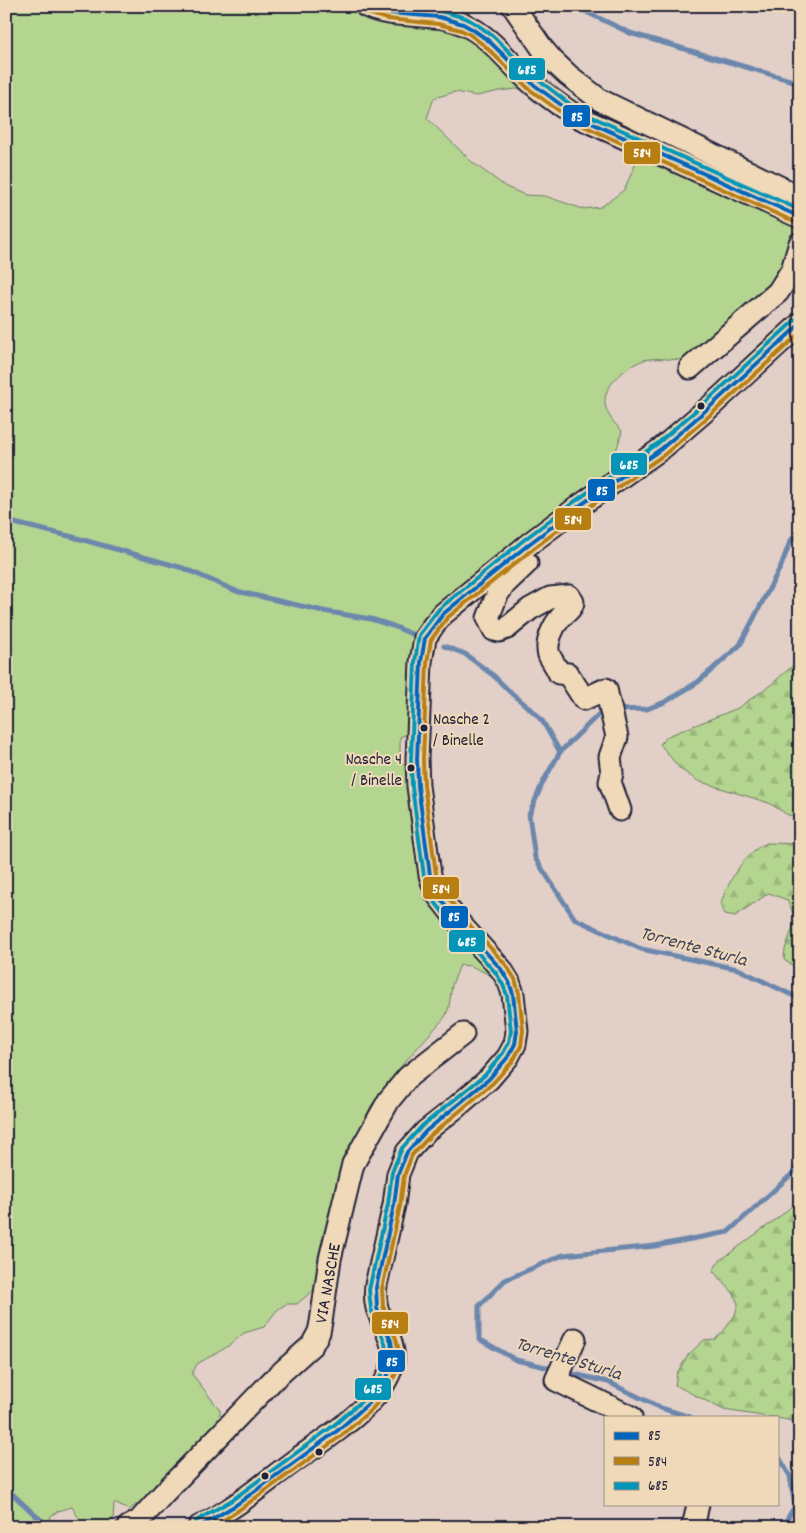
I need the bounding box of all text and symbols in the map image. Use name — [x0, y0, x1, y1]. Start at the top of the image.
line badge: 685 — [508, 57, 546, 81]
text: 685 — [518, 61, 537, 81]
line badge: 85 — [562, 104, 591, 128]
text: 85 — [571, 108, 584, 128]
line badge: 584 — [623, 141, 661, 165]
text: 584 — [633, 144, 651, 164]
unlabelled marker — [696, 401, 706, 411]
line badge: 685 — [610, 452, 648, 476]
text: 685 — [620, 456, 639, 476]
line badge: 85 — [587, 478, 616, 502]
text: 85 — [596, 482, 609, 502]
line badge: 584 — [554, 507, 592, 531]
text: 584 — [564, 511, 582, 531]
place label: Nasche 2 / Binelle — [433, 709, 490, 754]
marker: Nasche 2 / Binelle — [419, 723, 429, 733]
place label: Nasche 4 / Binelle — [345, 749, 402, 794]
marker: Nasche 4 / Binelle — [406, 763, 416, 773]
line badge: 584 — [422, 876, 460, 900]
text: 584 — [432, 880, 450, 900]
line badge: 85 — [440, 905, 469, 929]
text: 85 — [448, 908, 461, 928]
water label: Torrente Sturla — [637, 921, 750, 976]
line badge: 685 — [448, 929, 486, 953]
text: 685 — [458, 933, 477, 953]
street label: VIA NASCHE — [310, 1241, 349, 1326]
line badge: 584 — [371, 1311, 409, 1335]
text: 584 — [381, 1315, 399, 1335]
water label: Torrente Sturla — [512, 1331, 625, 1390]
line badge: 85 — [377, 1349, 406, 1373]
text: 85 — [386, 1353, 399, 1373]
line badge: 685 — [354, 1377, 392, 1401]
text: 685 — [364, 1380, 383, 1400]
legend — [604, 1416, 778, 1506]
text: 85 — [648, 1426, 661, 1448]
unlabelled marker — [314, 1447, 324, 1457]
text: 584 — [648, 1452, 667, 1474]
unlabelled marker — [260, 1471, 270, 1481]
text: 685 — [648, 1476, 668, 1498]

